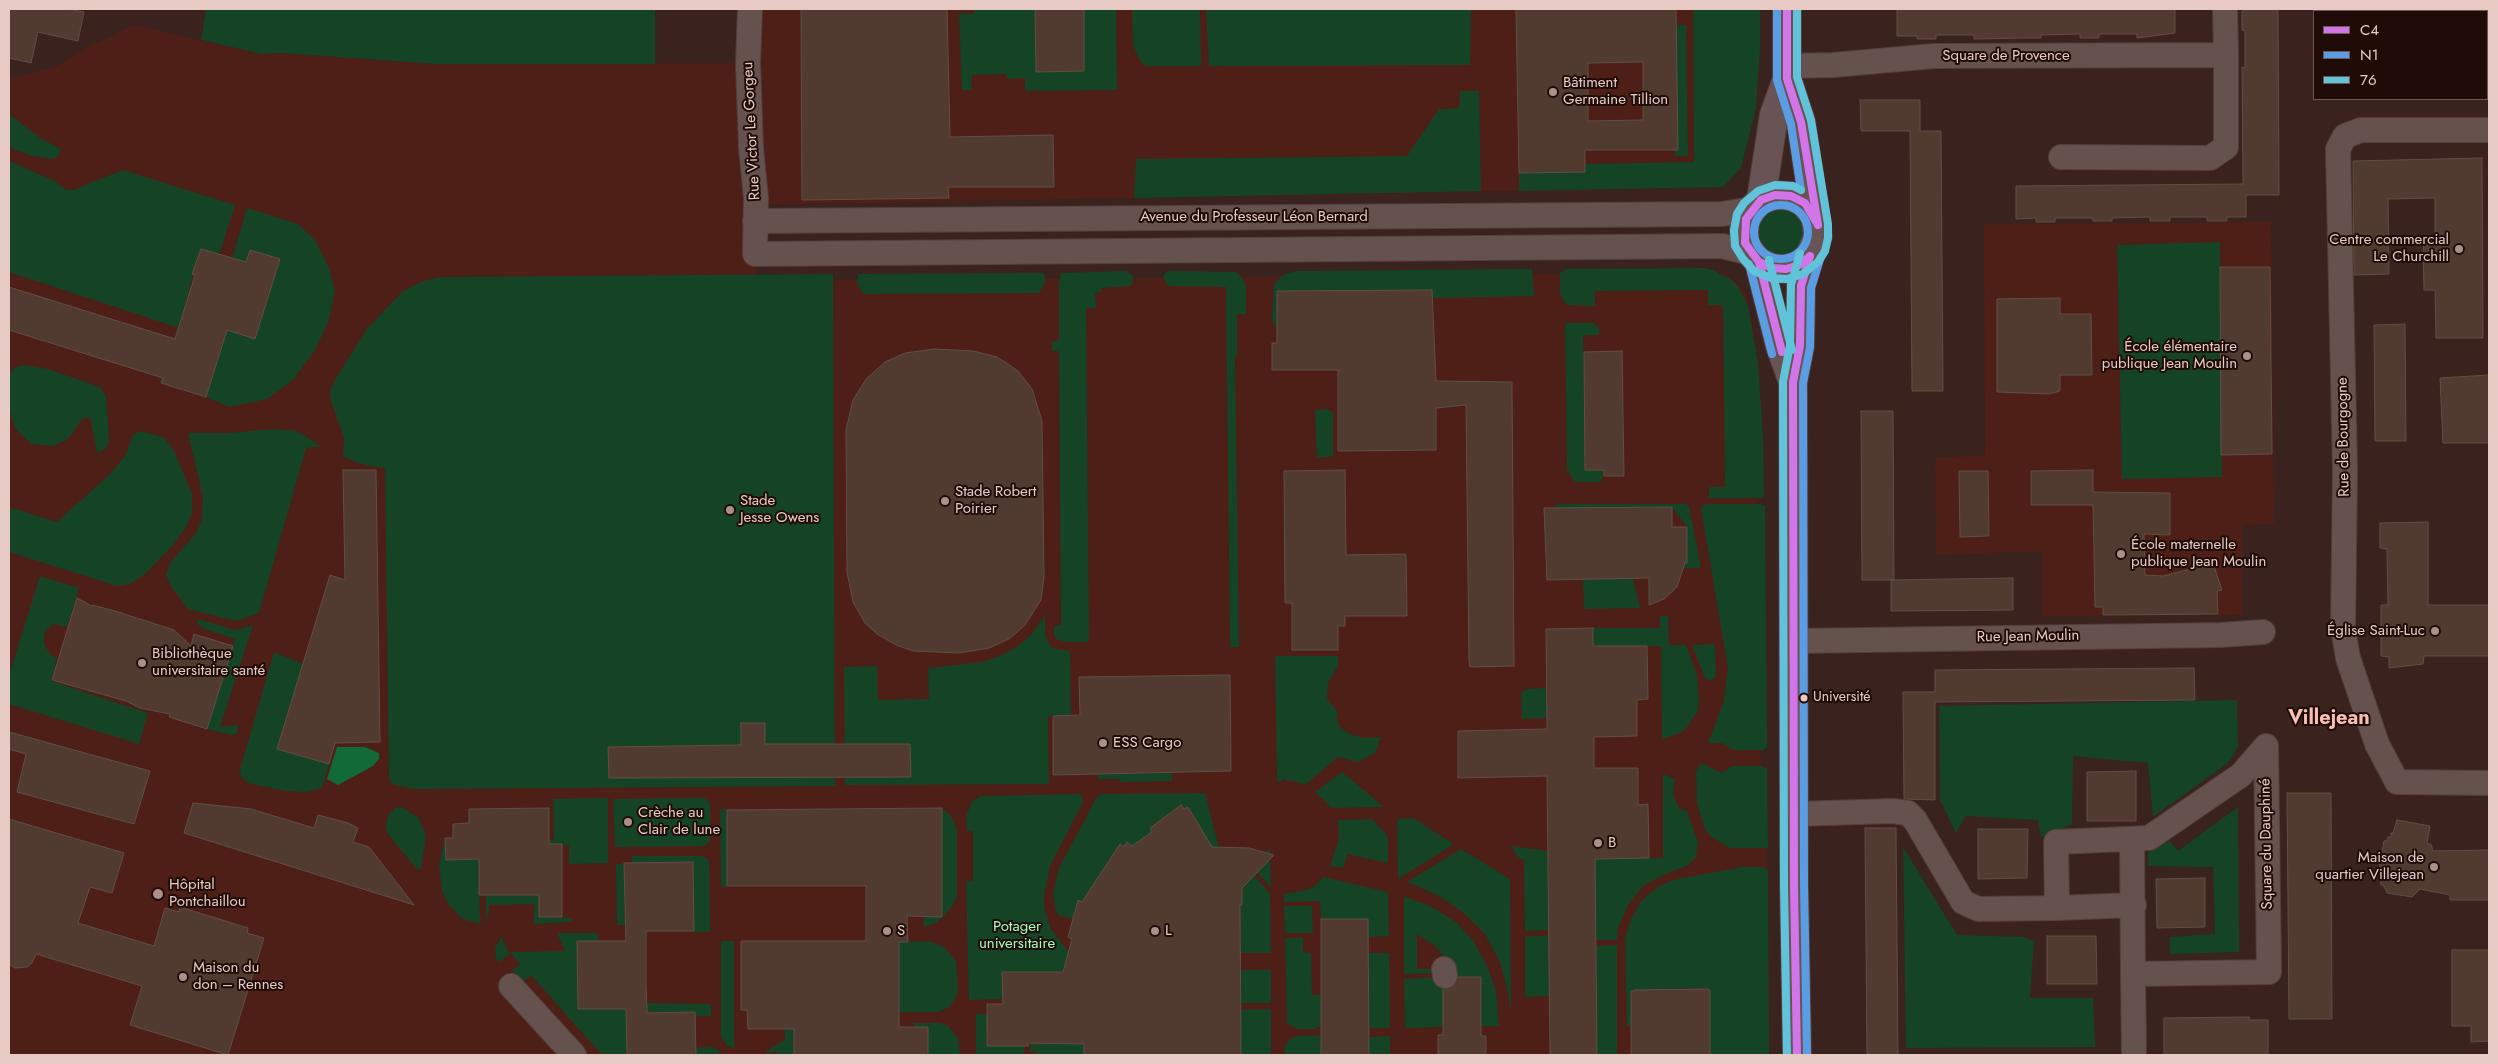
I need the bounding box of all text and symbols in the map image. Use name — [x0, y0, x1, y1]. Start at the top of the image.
legend — [2313, 10, 2488, 100]
text: C4 — [2360, 19, 2379, 41]
text: N1 — [2360, 44, 2378, 66]
street label: Square de Provence — [1942, 47, 2070, 65]
street label: Rue Victor Le Gorgeu — [739, 61, 765, 201]
text: 76 — [2360, 69, 2377, 91]
place label: Bâtiment Germaine Tillion — [1563, 74, 1668, 109]
marker: Bâtiment Germaine Tillion — [1547, 86, 1559, 98]
street label: Avenue du Professeur Léon Bernard — [1140, 208, 1368, 226]
place label: Centre commercial Le Churchill — [2329, 231, 2449, 266]
marker: Centre commercial Le Churchill — [2453, 243, 2465, 255]
place label: École élémentaire publique Jean Moulin — [2102, 338, 2237, 373]
marker: École élémentaire publique Jean Moulin — [2241, 350, 2253, 362]
street label: Rue de Bourgogne — [2334, 377, 2354, 497]
place label: Stade Robert Poirier — [955, 483, 1036, 518]
place label: Stade Jesse Owens — [740, 492, 819, 527]
marker: Stade Robert Poirier — [939, 495, 951, 507]
marker: Stade Jesse Owens — [724, 504, 736, 516]
place label: École maternelle publique Jean Moulin — [2131, 536, 2266, 571]
marker: École maternelle publique Jean Moulin — [2115, 548, 2127, 560]
place label: Église Saint-Luc — [2327, 622, 2425, 640]
marker: Église Saint-Luc — [2429, 625, 2441, 637]
street label: Rue Jean Moulin — [1976, 627, 2080, 647]
place label: Bibliothèque universitaire santé — [152, 645, 265, 680]
marker: Bibliothèque universitaire santé — [136, 657, 148, 669]
place label: Université — [1813, 690, 1871, 706]
marker: Université — [1799, 693, 1809, 703]
district label: Villejean — [2288, 707, 2370, 731]
place label: ESS Cargo — [1113, 734, 1181, 752]
marker: ESS Cargo — [1097, 737, 1109, 749]
street label: Square du Dauphiné — [2257, 778, 2277, 910]
place label: Crèche au Clair de lune — [638, 804, 720, 839]
marker: Crèche au Clair de lune — [622, 816, 634, 828]
place label: B — [1608, 834, 1616, 852]
marker: B — [1592, 837, 1604, 849]
place label: Maison de quartier Villejean — [2315, 849, 2424, 884]
marker: Maison de quartier Villejean — [2428, 861, 2440, 873]
place label: Hôpital Pontchaillou — [169, 876, 246, 911]
marker: Hôpital Pontchaillou — [151, 887, 165, 901]
park label: Potager universitaire — [979, 918, 1055, 953]
place label: S — [897, 922, 905, 940]
place label: L — [1165, 922, 1172, 940]
marker: S — [881, 925, 893, 937]
marker: L — [1149, 925, 1161, 937]
place label: Maison du don – Rennes — [193, 959, 283, 994]
marker: Maison du don – Rennes — [177, 971, 189, 983]

